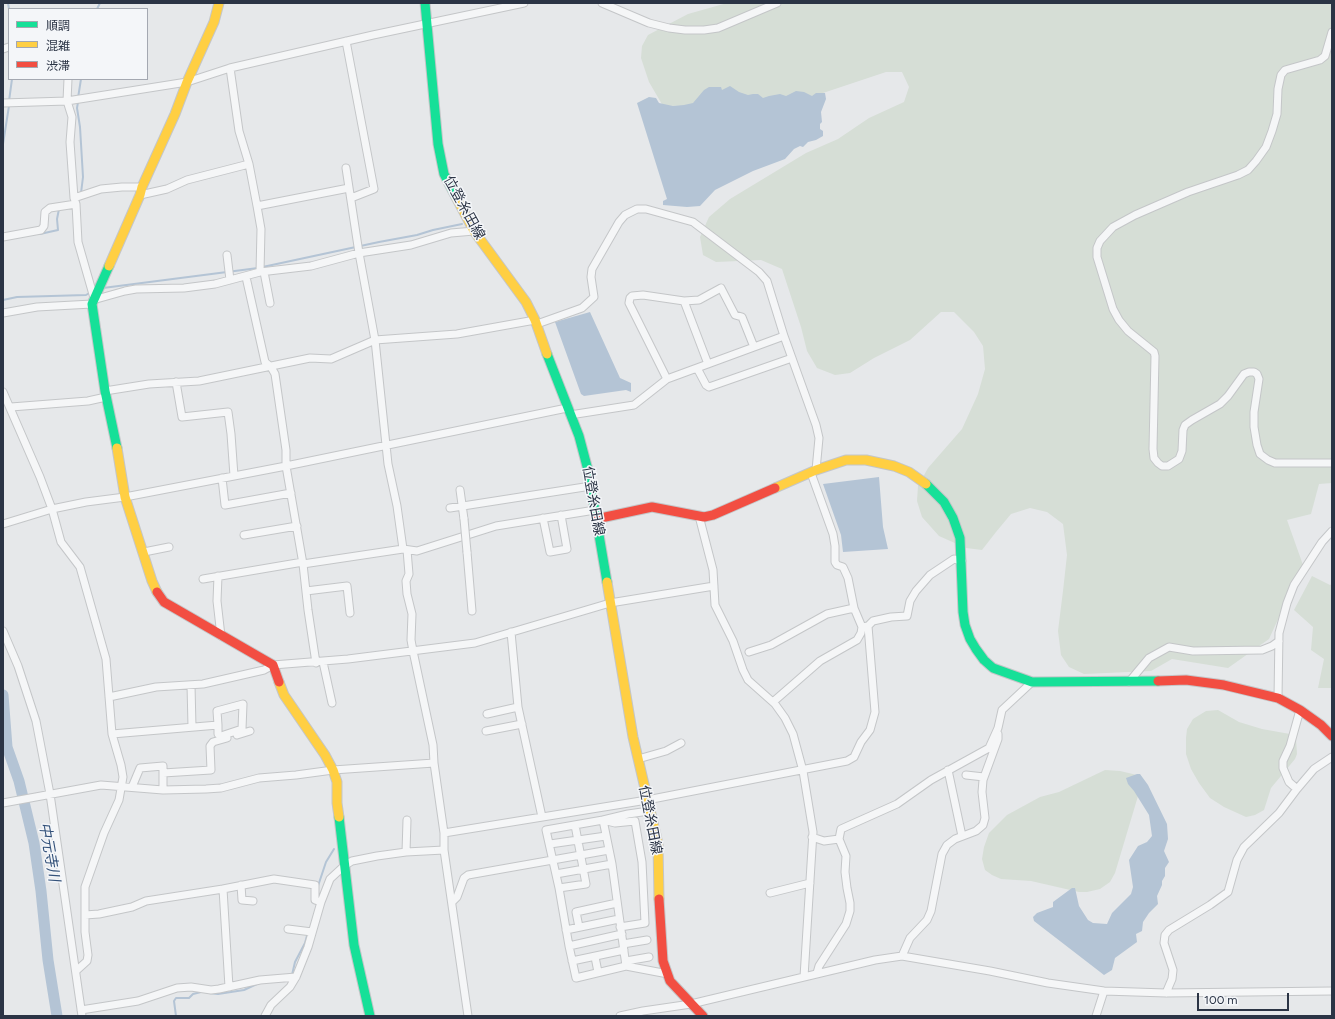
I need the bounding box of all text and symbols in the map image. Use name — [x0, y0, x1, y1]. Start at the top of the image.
legend — [8, 8, 148, 80]
text: 順調 — [46, 19, 70, 33]
text: 混雑 — [46, 39, 70, 53]
text: 渋滞 — [46, 59, 70, 73]
street label: 位登糸田線 — [440, 173, 488, 243]
street label: 位登糸田線 — [579, 465, 607, 537]
street label: 位登糸田線 — [635, 784, 665, 856]
water label: 中元寺川 — [35, 821, 63, 883]
scale bar — [1199, 985, 1291, 1011]
text: 100 m — [1204, 993, 1238, 1007]

